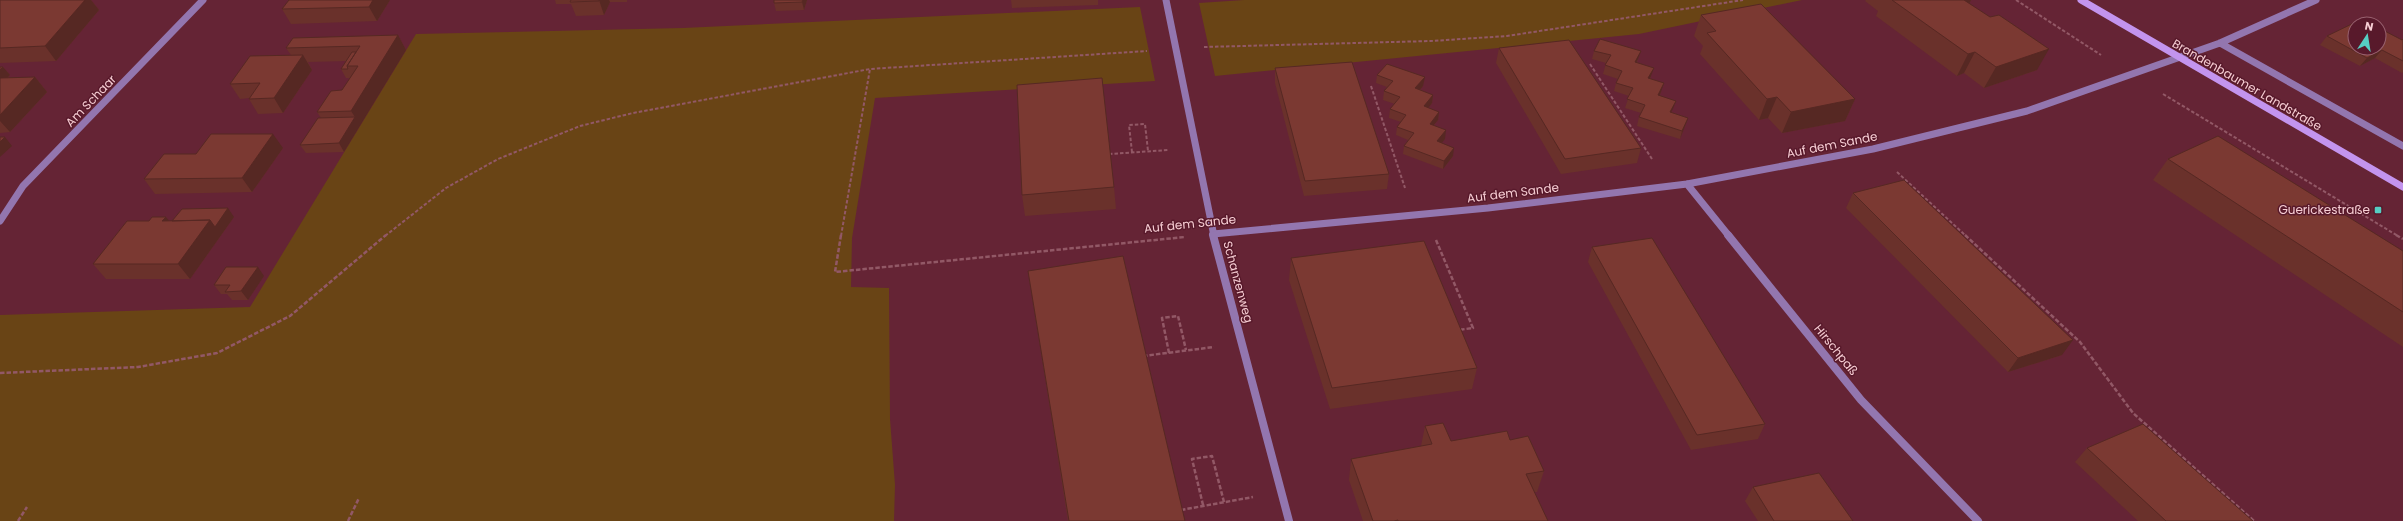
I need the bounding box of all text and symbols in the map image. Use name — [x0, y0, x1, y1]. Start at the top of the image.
north arrow — [2347, 16, 2387, 56]
text: N — [2363, 18, 2375, 35]
street label: Brandenbaumer Landstraße — [2169, 35, 2325, 134]
street label: Am Schaar — [61, 71, 120, 130]
street label: Auf dem Sande — [1785, 127, 1879, 162]
street label: Auf dem Sande — [1466, 178, 1560, 207]
place label: Guerickestraße — [2278, 201, 2370, 218]
marker: Guerickestraße — [2373, 205, 2383, 215]
street label: Auf dem Sande — [1143, 210, 1237, 237]
street label: Schanzenweg — [1219, 239, 1258, 325]
street label: Hirschpaß — [1810, 320, 1862, 379]

